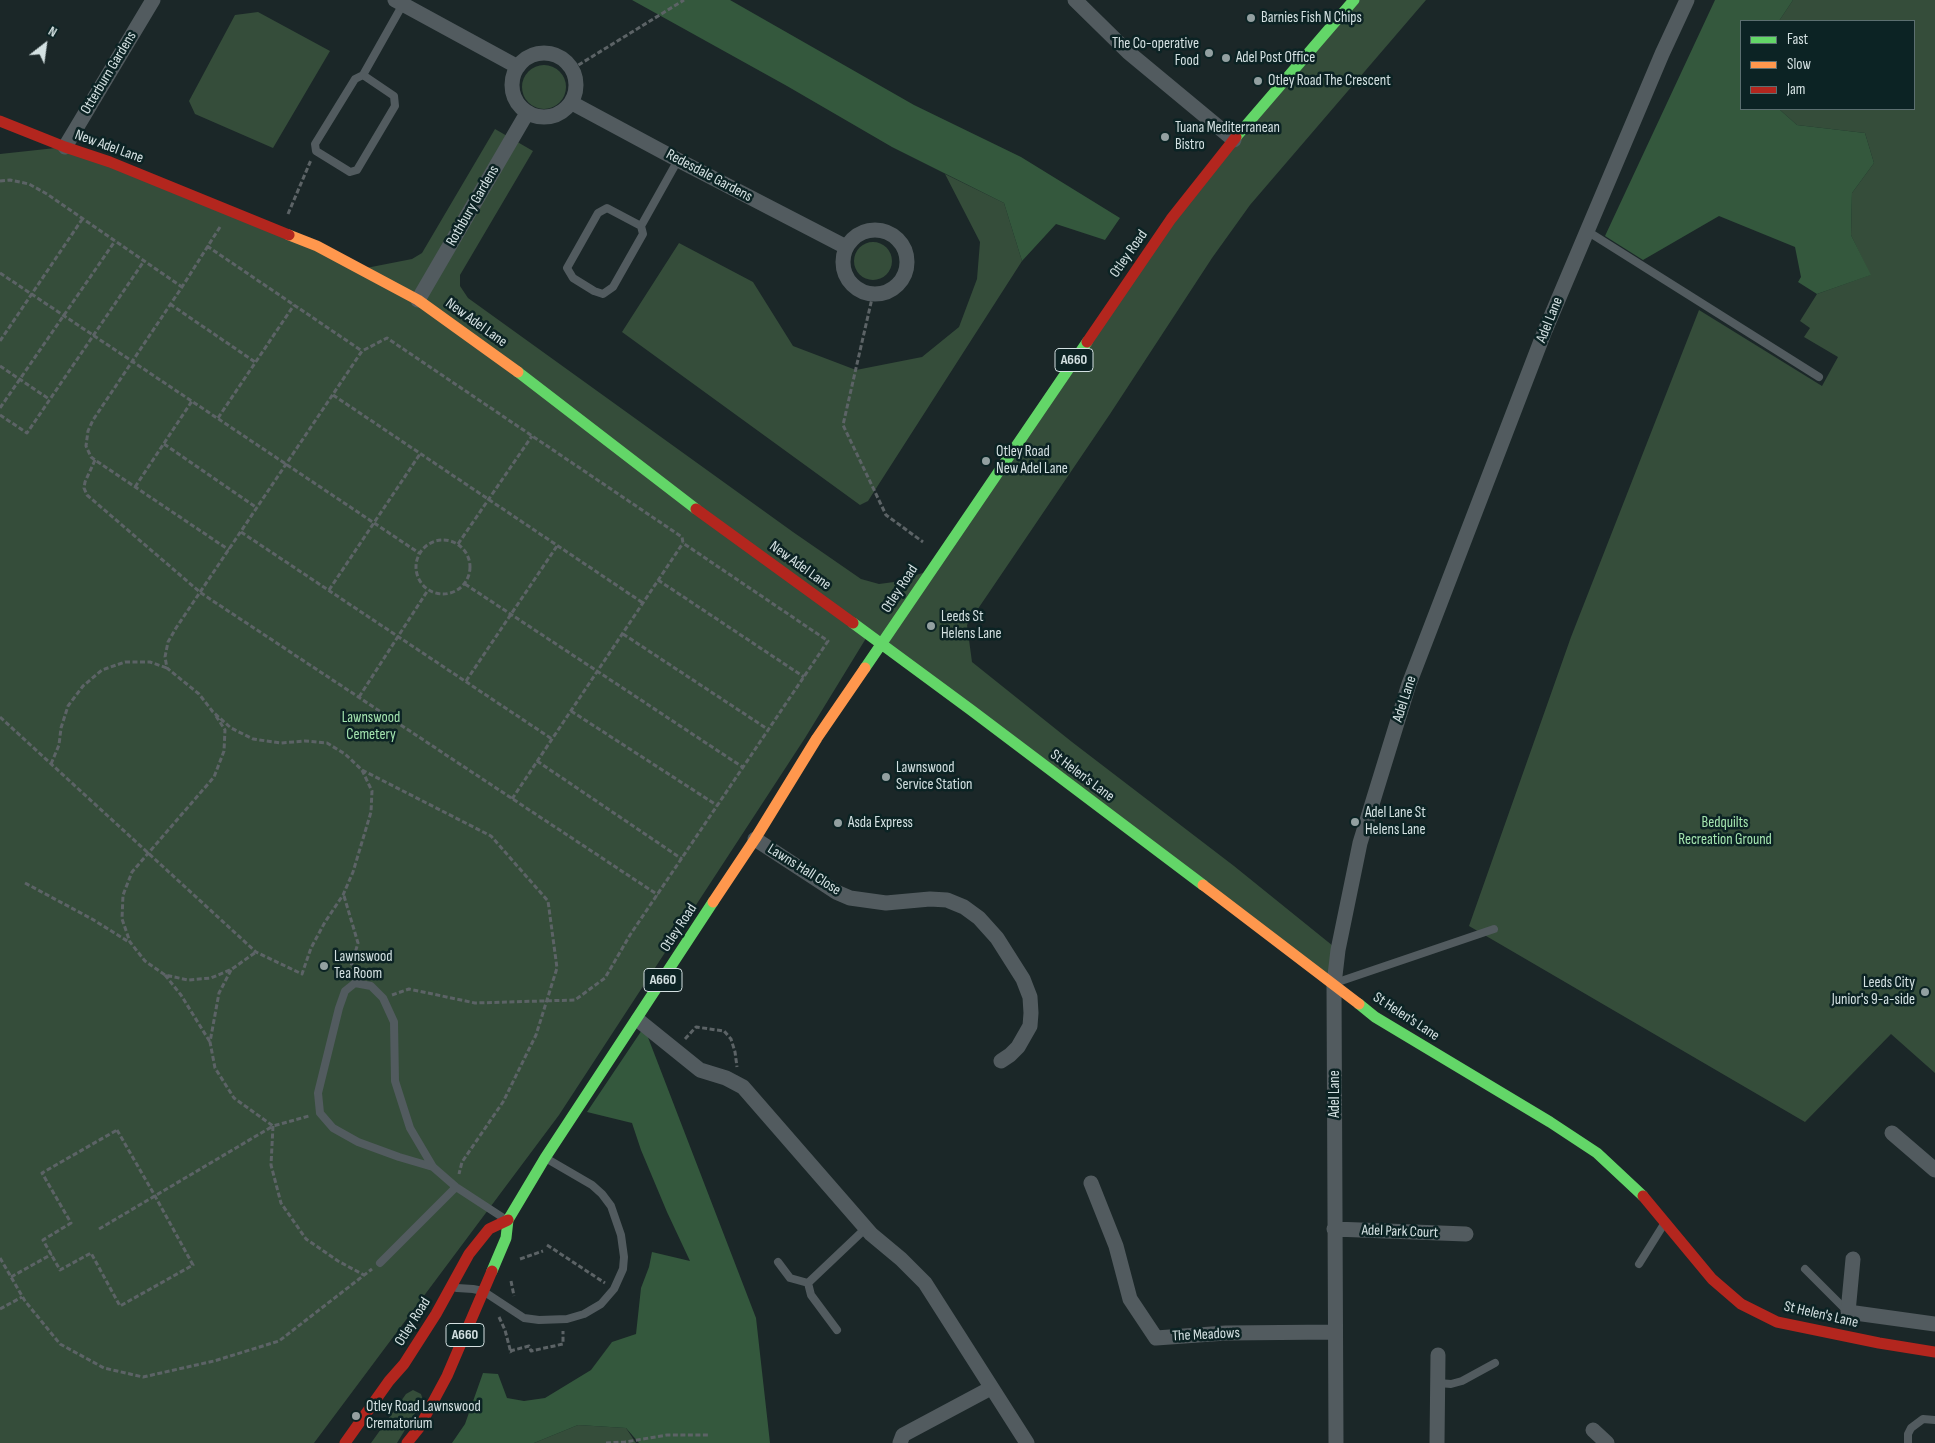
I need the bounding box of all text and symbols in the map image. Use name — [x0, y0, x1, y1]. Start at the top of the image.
place label: Barnies Fish N Chips — [1261, 9, 1362, 27]
marker: Barnies Fish N Chips — [1245, 12, 1257, 24]
north arrow — [20, 20, 70, 70]
legend — [1740, 20, 1915, 110]
text: N — [45, 22, 60, 41]
street label: Otterburn Gardens — [77, 28, 141, 118]
text: Fast — [1787, 30, 1808, 49]
place label: The Co-operative Food — [1112, 35, 1199, 70]
marker: The Co-operative Food — [1203, 47, 1215, 59]
place label: Adel Post Office — [1236, 49, 1315, 67]
marker: Adel Post Office — [1220, 52, 1232, 64]
text: Slow — [1787, 55, 1811, 74]
place label: Otley Road The Crescent — [1268, 72, 1391, 90]
marker: Otley Road The Crescent — [1252, 75, 1264, 87]
text: Jam — [1787, 80, 1805, 99]
place label: Tuana Mediterranean Bistro — [1175, 119, 1280, 154]
street label: New Adel Lane — [72, 126, 146, 168]
marker: Tuana Mediterranean Bistro — [1159, 131, 1171, 143]
street label: Redesdale Gardens — [663, 146, 755, 206]
street label: Rothbury Gardens — [443, 162, 503, 250]
street label: Otley Road — [1106, 227, 1152, 281]
street label: New Adel Lane — [442, 295, 510, 351]
street label: Adel Lane — [1533, 295, 1567, 345]
road number: A660 — [1055, 348, 1093, 372]
place label: Otley Road New Adel Lane — [996, 443, 1068, 478]
marker: Otley Road New Adel Lane — [980, 455, 992, 467]
street label: New Adel Lane — [766, 538, 834, 594]
street label: Otley Road — [878, 562, 922, 616]
place label: Leeds St Helens Lane — [941, 608, 1001, 643]
marker: Leeds St Helens Lane — [925, 620, 937, 632]
street label: Adel Lane — [1389, 674, 1421, 724]
park label: Lawnswood Cemetery — [342, 709, 400, 744]
street label: St Helen's Lane — [1046, 746, 1118, 806]
place label: Lawnswood Service Station — [896, 759, 973, 794]
marker: Lawnswood Service Station — [880, 771, 892, 783]
place label: Adel Lane St Helens Lane — [1365, 804, 1426, 839]
place label: Asda Express — [848, 814, 913, 832]
park label: Bedquilts Recreation Ground — [1678, 814, 1772, 849]
marker: Adel Lane St Helens Lane — [1349, 816, 1361, 828]
marker: Asda Express — [832, 817, 844, 829]
street label: Lawns Hall Close — [764, 840, 844, 900]
street label: Otley Road — [657, 901, 701, 955]
place label: Lawnswood Tea Room — [334, 948, 393, 983]
marker: Lawnswood Tea Room — [318, 960, 330, 972]
road number: A660 — [644, 968, 682, 992]
place label: Leeds City Junior's 9-a-side — [1832, 974, 1915, 1009]
marker: Leeds City Junior's 9-a-side — [1919, 986, 1931, 998]
street label: St Helen's Lane — [1369, 989, 1443, 1045]
street label: Adel Lane — [1326, 1070, 1344, 1118]
street label: Adel Park Court — [1361, 1222, 1439, 1242]
street label: Otley Road — [391, 1294, 435, 1350]
street label: St Helen's Lane — [1782, 1298, 1860, 1332]
road number: A660 — [446, 1324, 484, 1346]
street label: The Meadows — [1172, 1324, 1240, 1346]
place label: Otley Road Lawnswood Crematorium — [366, 1398, 481, 1433]
marker: Otley Road Lawnswood Crematorium — [350, 1410, 362, 1422]

